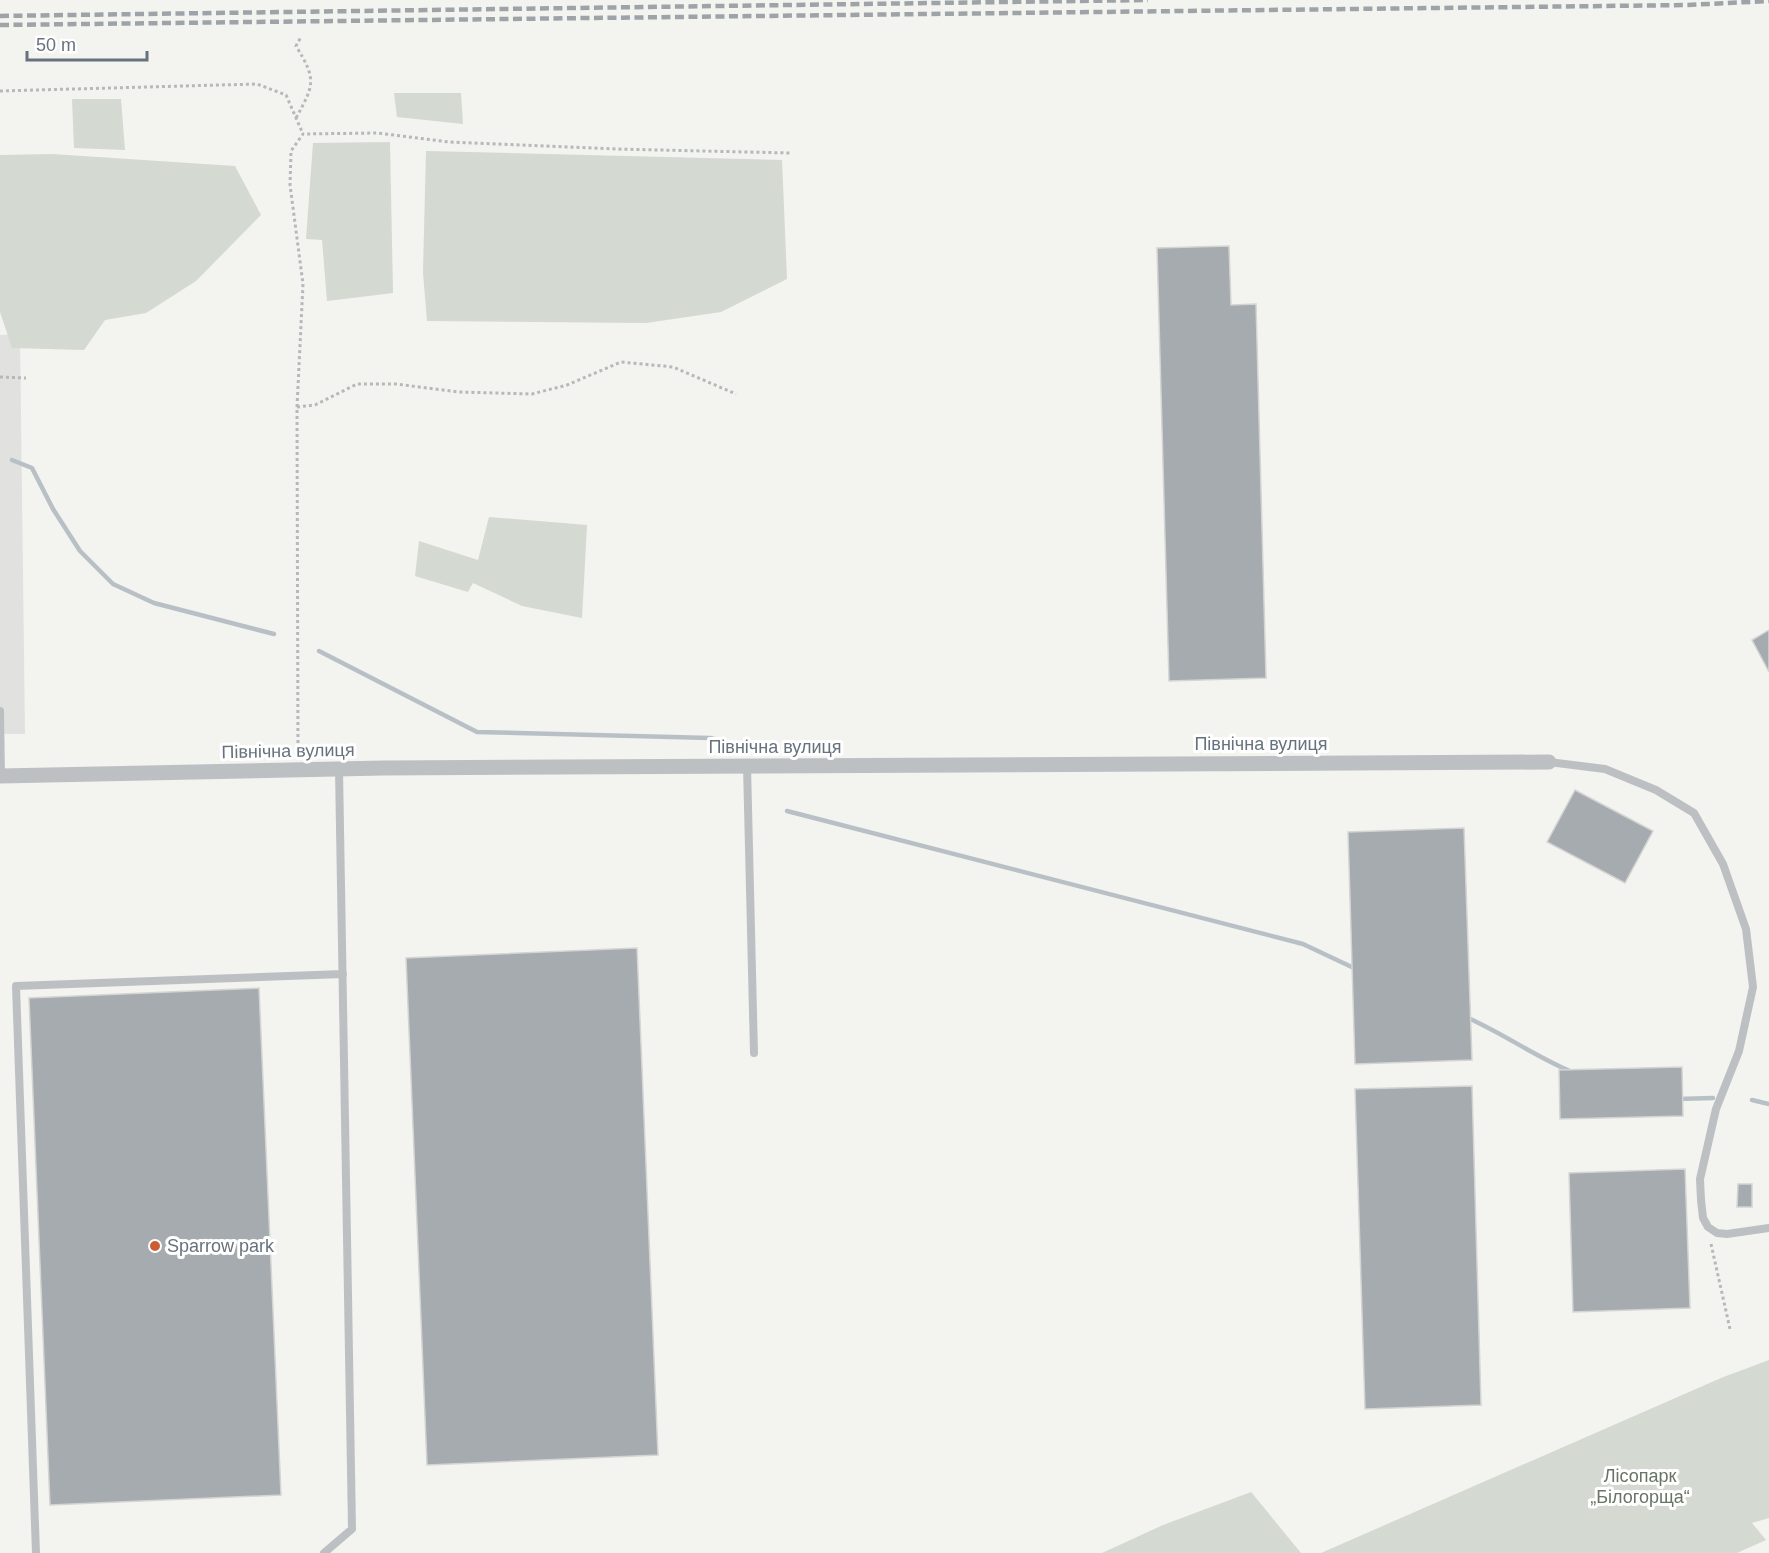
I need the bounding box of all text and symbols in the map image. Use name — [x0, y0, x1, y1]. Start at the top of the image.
scale bar — [27, 24, 147, 62]
text: 50 m — [36, 35, 76, 55]
street label: Північна вулиця — [1194, 734, 1328, 754]
street label: Північна вулиця — [708, 737, 842, 757]
street label: Північна вулиця — [221, 740, 355, 762]
place label: Sparrow park — [167, 1236, 275, 1256]
marker: Sparrow park — [148, 1239, 162, 1253]
park label: Лісопарк „Білогорща“ — [1590, 1466, 1690, 1507]

